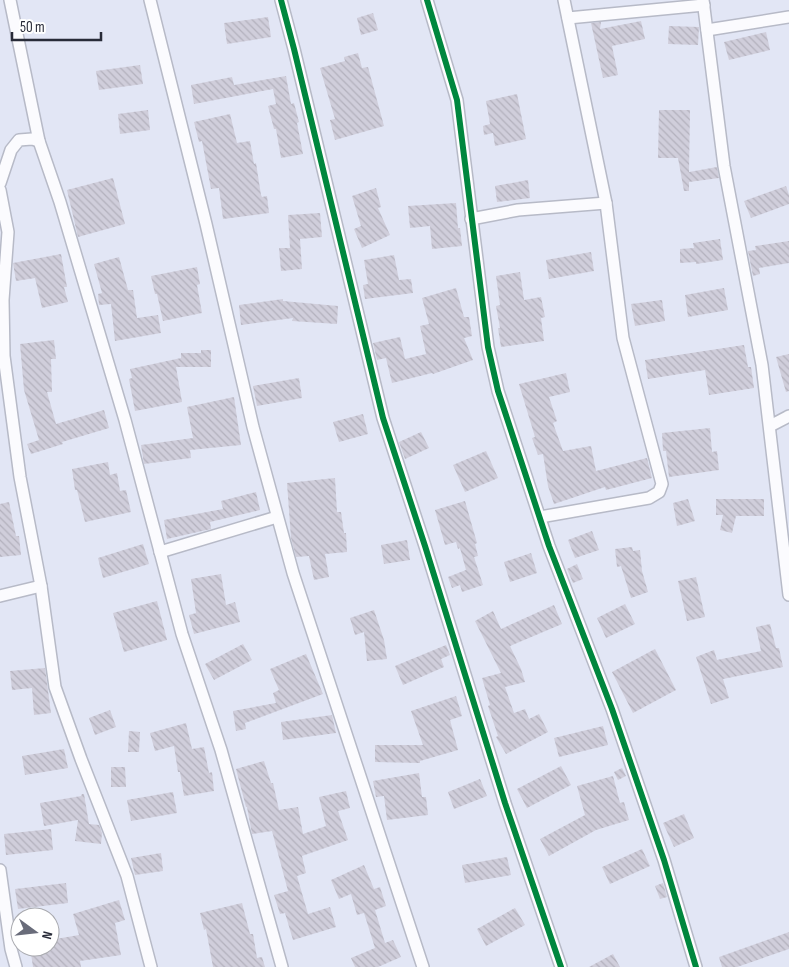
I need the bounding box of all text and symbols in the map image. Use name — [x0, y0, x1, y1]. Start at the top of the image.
scale bar — [12, 10, 101, 42]
text: 50 m — [20, 18, 45, 37]
north arrow — [10, 907, 60, 957]
text: N — [38, 929, 56, 941]

